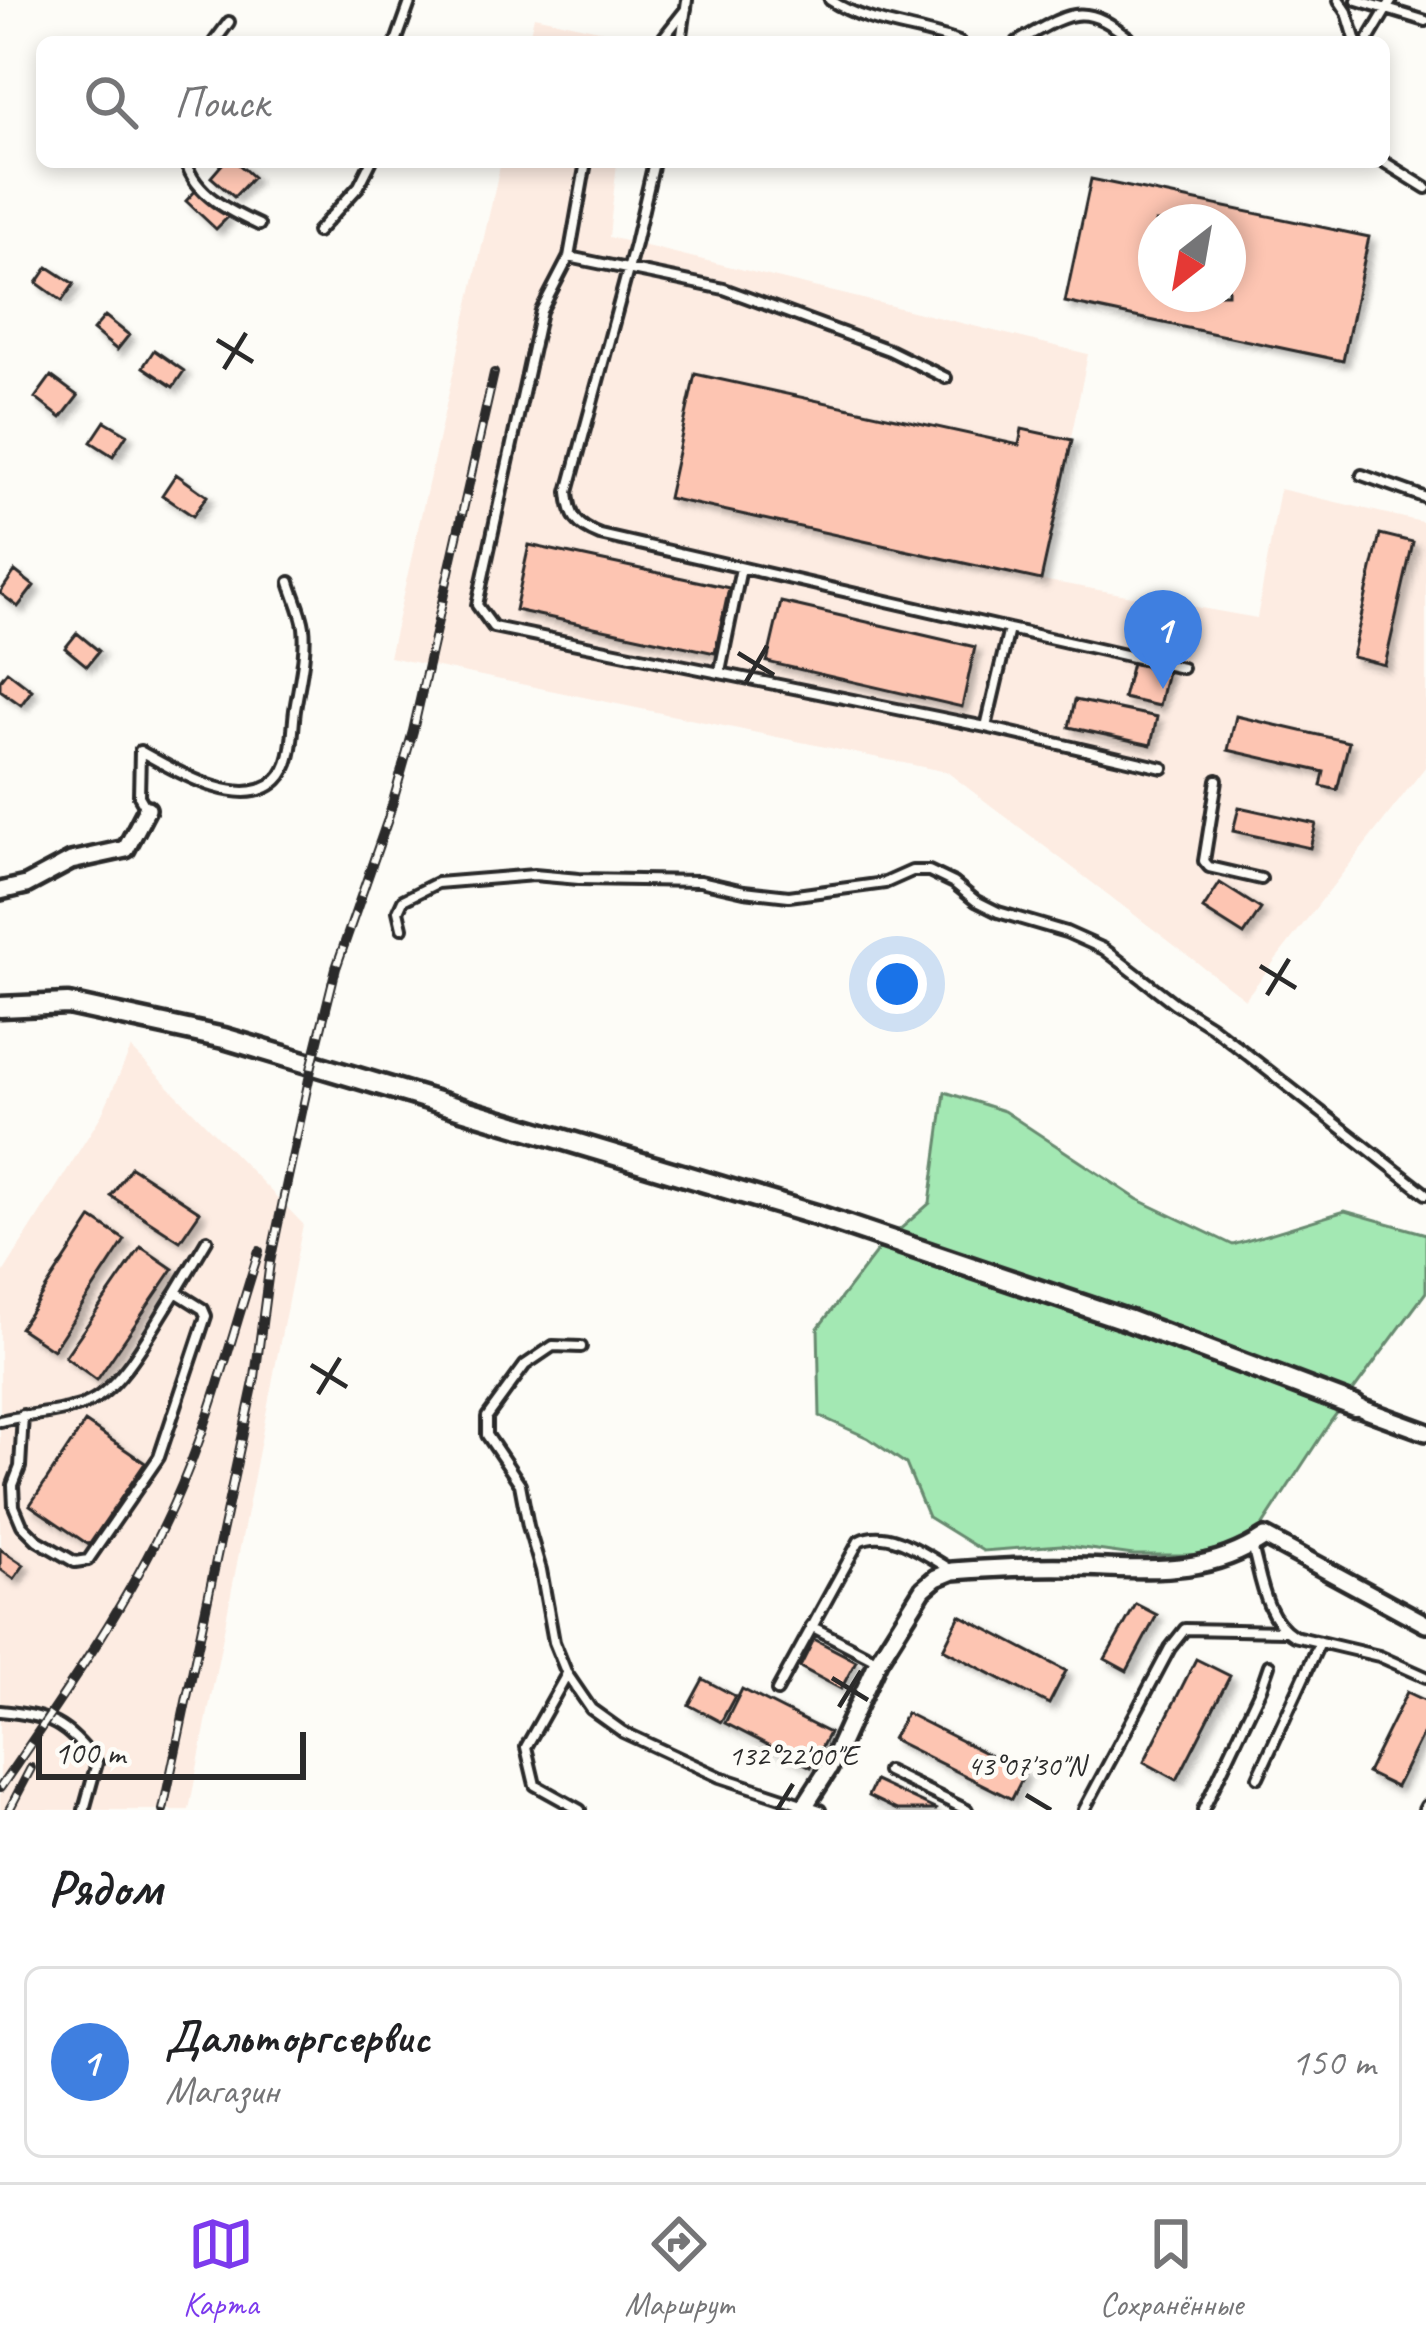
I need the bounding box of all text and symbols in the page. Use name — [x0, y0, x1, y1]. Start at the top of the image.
search box — [36, 36, 1390, 168]
icon: search — [78, 69, 144, 135]
text: Поиск — [174, 74, 269, 131]
north arrow — [1138, 204, 1246, 312]
pin: 1 — [1124, 590, 1202, 689]
your location — [867, 954, 927, 1014]
scale bar — [36, 1726, 306, 1779]
text: 100 m — [54, 1732, 125, 1774]
text: 132°22'00"E — [728, 1736, 862, 1774]
text: 43°07'30"N — [967, 1746, 1090, 1784]
text: Рядом — [48, 1856, 162, 1920]
text: Дальторгсервис — [165, 2009, 430, 2066]
text: 1 — [81, 2038, 99, 2087]
text: 150 m — [1291, 2038, 1375, 2087]
text: Магазин — [165, 2066, 279, 2115]
tab: Карта — [183, 2211, 259, 2325]
tab: Маршрут — [625, 2211, 734, 2325]
tab: Сохранённые — [1100, 2211, 1243, 2325]

